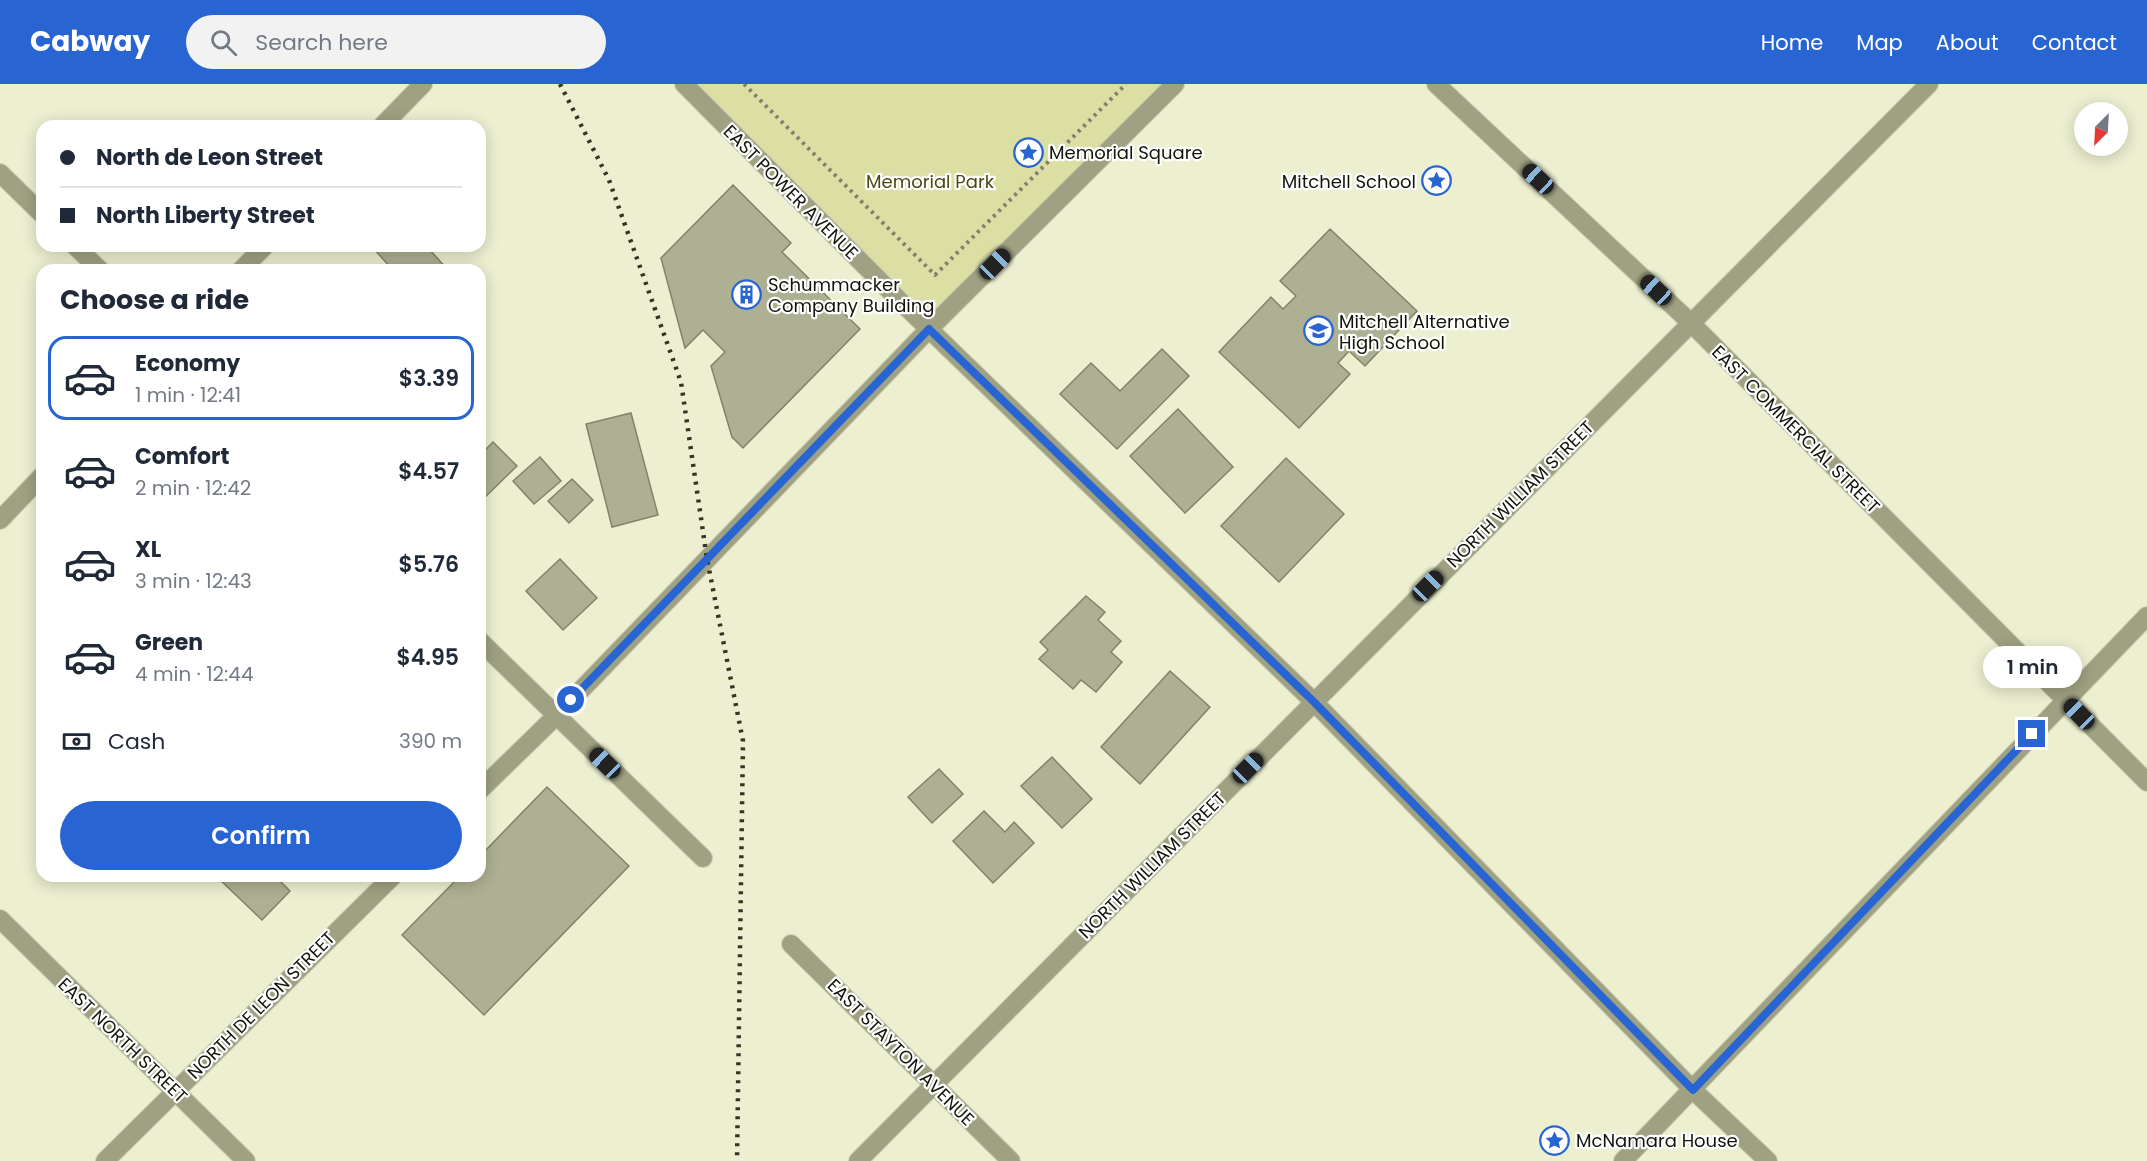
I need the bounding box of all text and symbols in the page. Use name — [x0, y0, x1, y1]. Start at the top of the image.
search box — [186, 15, 606, 69]
text: Cabway — [30, 22, 150, 61]
icon: search — [207, 26, 240, 59]
text: Search here — [255, 27, 388, 58]
text: Home — [1761, 28, 1823, 57]
text: Map — [1856, 28, 1903, 57]
text: About — [1936, 28, 1999, 57]
text: Contact — [2032, 28, 2117, 57]
north arrow — [2074, 102, 2128, 156]
map controls — [2074, 102, 2128, 156]
street label: EAST POWER AVENUE — [718, 119, 864, 265]
place icon: Memorial Square — [1012, 136, 1044, 168]
place label: Memorial Square — [1049, 140, 1203, 165]
text: North de Leon Street — [96, 142, 323, 173]
car — [1519, 160, 1557, 198]
place icon: Mitchell School — [1421, 165, 1453, 197]
park label: Memorial Park — [866, 169, 995, 194]
place label: Mitchell School — [1282, 169, 1416, 194]
text: North Liberty Street — [96, 200, 315, 231]
car — [976, 245, 1014, 283]
car — [1637, 271, 1675, 309]
place label: Schummacker Company Building — [768, 272, 934, 318]
building icon: Schummacker Company Building — [731, 278, 763, 310]
text: Choose a ride — [60, 281, 249, 318]
place label: Mitchell Alternative High School — [1339, 309, 1510, 355]
school or university icon: Mitchell Alternative High School — [1302, 315, 1334, 347]
street label: EAST COMMERCIAL STREET — [1706, 339, 1886, 519]
text: Economy — [135, 348, 240, 379]
icon: car — [63, 351, 117, 405]
text: $3.39 — [399, 363, 459, 394]
text: 1 min · 12:41 — [135, 381, 241, 409]
street label: NORTH WILLIAM STREET — [1441, 415, 1599, 573]
text: Comfort — [135, 441, 229, 472]
icon: car — [63, 444, 117, 498]
text: $4.57 — [398, 456, 459, 487]
text: 2 min · 12:42 — [135, 474, 251, 502]
text: XL — [135, 534, 161, 565]
icon: car — [63, 537, 117, 591]
text: $5.76 — [399, 549, 459, 580]
text: 3 min · 12:43 — [135, 567, 252, 595]
car — [1409, 567, 1447, 605]
text: Green — [135, 627, 203, 658]
icon: car — [63, 630, 117, 684]
text: $4.95 — [396, 642, 459, 673]
callout: 1 min — [1982, 647, 2082, 689]
text: 1 min — [2007, 653, 2058, 681]
text: 4 min · 12:44 — [135, 660, 253, 688]
route start — [557, 686, 584, 713]
car — [2060, 695, 2098, 733]
route end — [2018, 720, 2045, 747]
icon: cash — [60, 725, 93, 758]
text: Cash — [108, 726, 165, 757]
text: 390 m — [399, 727, 462, 755]
car — [586, 744, 624, 782]
car — [1229, 749, 1267, 787]
street label: NORTH WILLIAM STREET — [1073, 786, 1231, 944]
button: Confirm — [60, 801, 462, 870]
street label: NORTH DE LEON STREET — [182, 925, 341, 1084]
street label: EAST NORTH STREET — [53, 972, 193, 1108]
street label: EAST STAYTON AVENUE — [822, 973, 980, 1131]
place icon: McNamara House — [1539, 1124, 1571, 1156]
place label: McNamara House — [1576, 1128, 1738, 1153]

